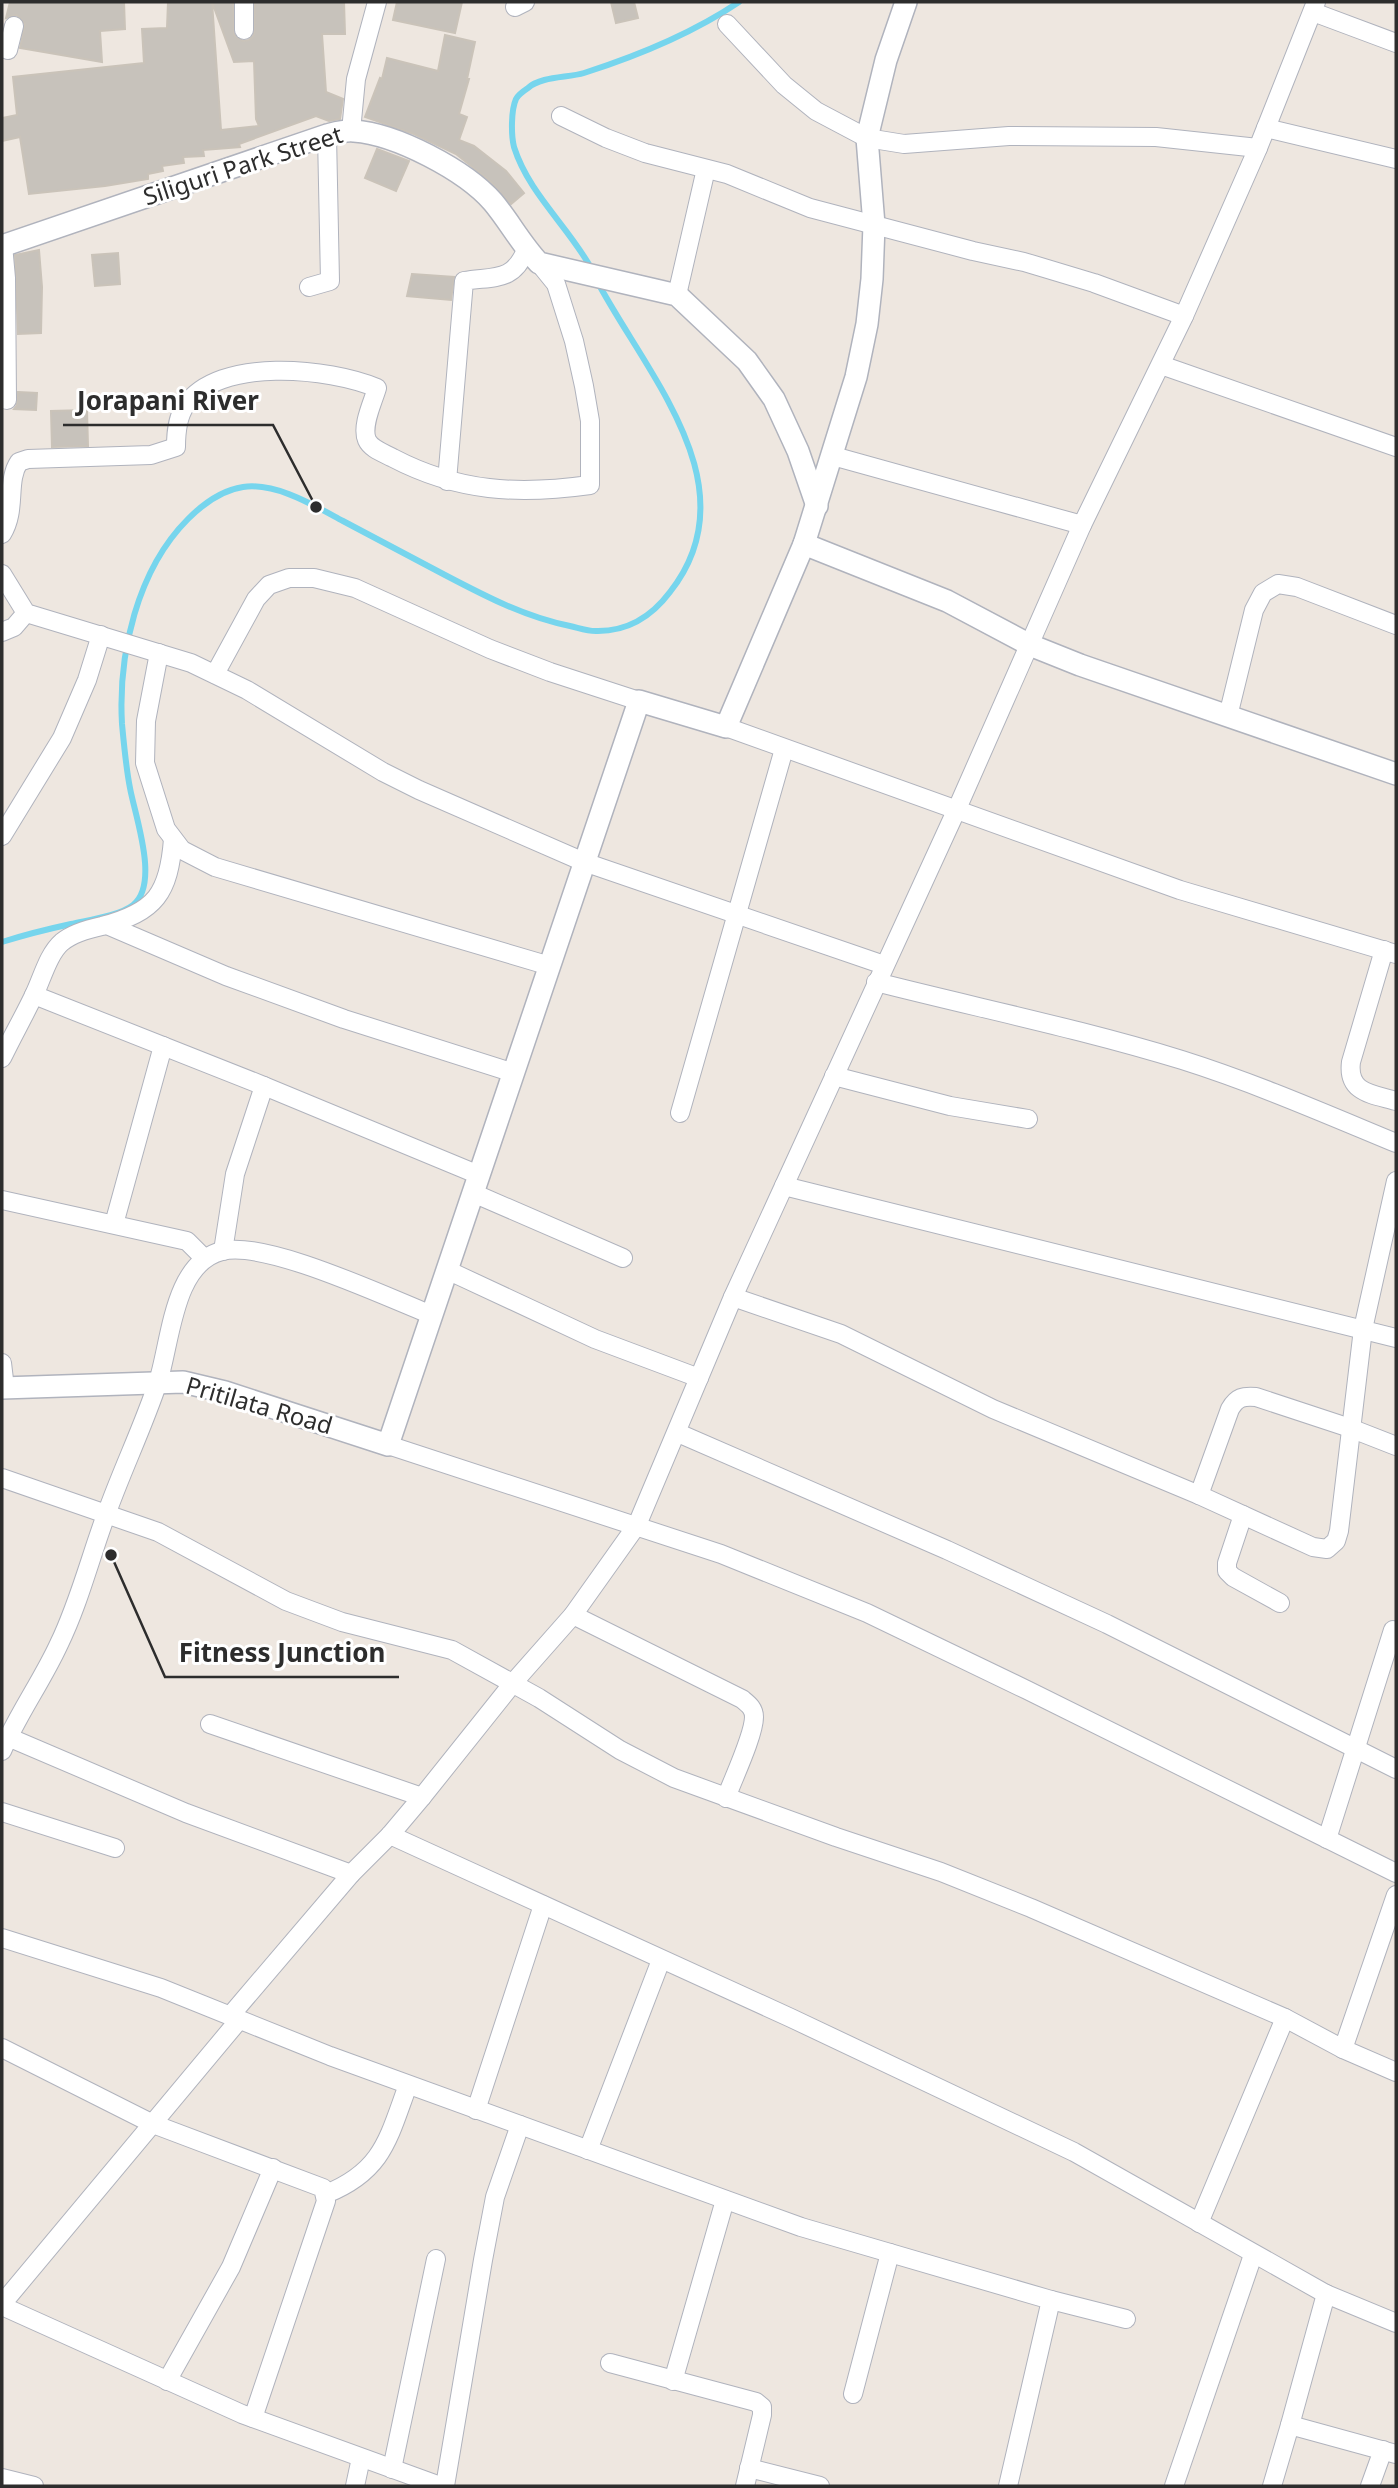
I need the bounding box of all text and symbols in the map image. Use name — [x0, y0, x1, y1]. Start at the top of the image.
street label: Siliguri Park Street — [139, 117, 347, 212]
callout: Jorapani River — [63, 378, 273, 425]
text: Jorapani River — [75, 382, 259, 418]
street label: Pritilata Road — [182, 1368, 337, 1441]
callout: Fitness Junction — [165, 1630, 399, 1677]
text: Fitness Junction — [179, 1634, 385, 1670]

